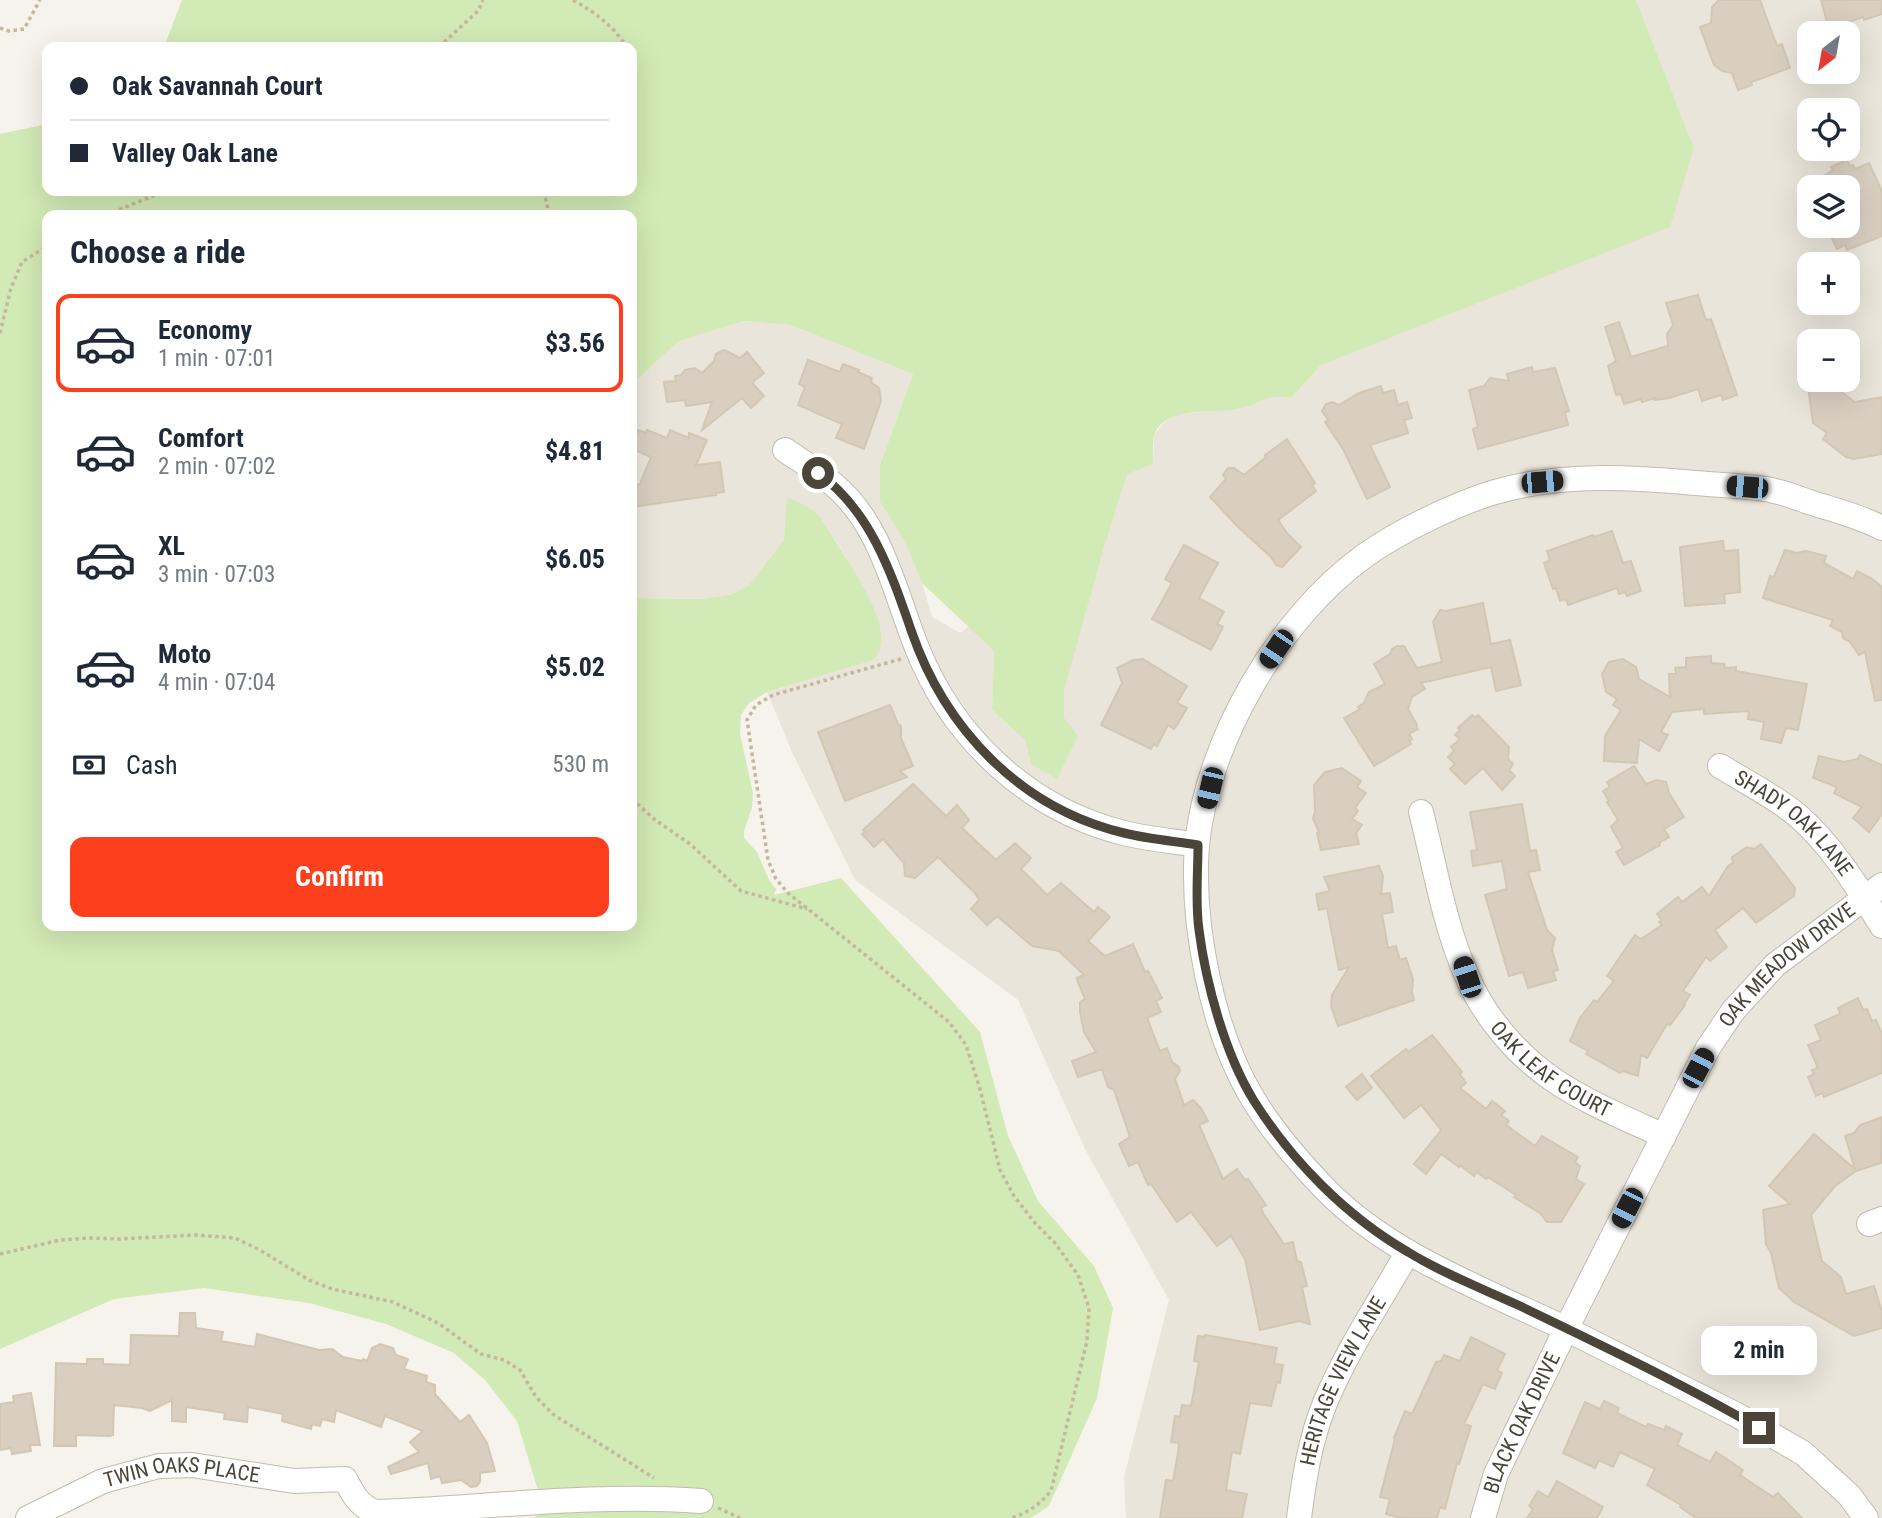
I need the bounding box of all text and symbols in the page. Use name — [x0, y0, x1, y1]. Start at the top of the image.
north arrow — [1797, 21, 1860, 84]
map controls — [1797, 21, 1860, 392]
text: Oak Savannah Court — [112, 71, 323, 101]
button: locate — [1797, 98, 1860, 161]
text: Valley Oak Lane — [112, 138, 278, 168]
button: layers — [1797, 175, 1860, 238]
text: Choose a ride — [70, 233, 245, 271]
button: + — [1797, 252, 1860, 315]
icon: car — [74, 312, 137, 375]
text: Economy — [158, 315, 252, 345]
text: $3.56 — [545, 328, 605, 358]
button: − — [1797, 329, 1860, 392]
text: 1 min · 07:01 — [158, 345, 275, 372]
icon: car — [74, 420, 137, 483]
text: Comfort — [158, 423, 244, 453]
text: $4.81 — [545, 436, 605, 466]
text: 2 min · 07:02 — [158, 453, 275, 480]
route start — [802, 457, 834, 489]
car — [1521, 470, 1564, 494]
car — [1726, 475, 1769, 499]
icon: car — [74, 528, 137, 591]
text: XL — [158, 531, 185, 561]
text: $6.05 — [545, 544, 605, 574]
text: 3 min · 07:03 — [158, 561, 275, 588]
car — [1256, 626, 1297, 672]
icon: car — [74, 636, 137, 699]
text: Moto — [158, 639, 211, 669]
text: $5.02 — [545, 652, 605, 682]
text: 4 min · 07:04 — [158, 669, 275, 696]
icon: cash — [70, 746, 108, 784]
text: Cash — [126, 750, 178, 780]
text: 530 m — [552, 751, 609, 778]
car — [1196, 765, 1225, 811]
street label: SHADY OAK LANE — [1730, 765, 1858, 881]
button: Confirm — [70, 837, 609, 917]
street label: OAK MEADOW DRIVE — [1714, 897, 1860, 1031]
car — [1451, 954, 1484, 1000]
street label: OAK LEAF COURT — [1485, 1016, 1615, 1122]
car — [1679, 1045, 1718, 1091]
car — [1609, 1185, 1646, 1231]
street label: HERITAGE VIEW LANE — [1295, 1292, 1391, 1468]
callout: 2 min — [1701, 1326, 1817, 1376]
text: 2 min — [1733, 1337, 1785, 1364]
street label: BLACK OAK DRIVE — [1479, 1348, 1565, 1496]
route end — [1743, 1412, 1775, 1444]
street label: TWIN OAKS PLACE — [101, 1453, 261, 1492]

